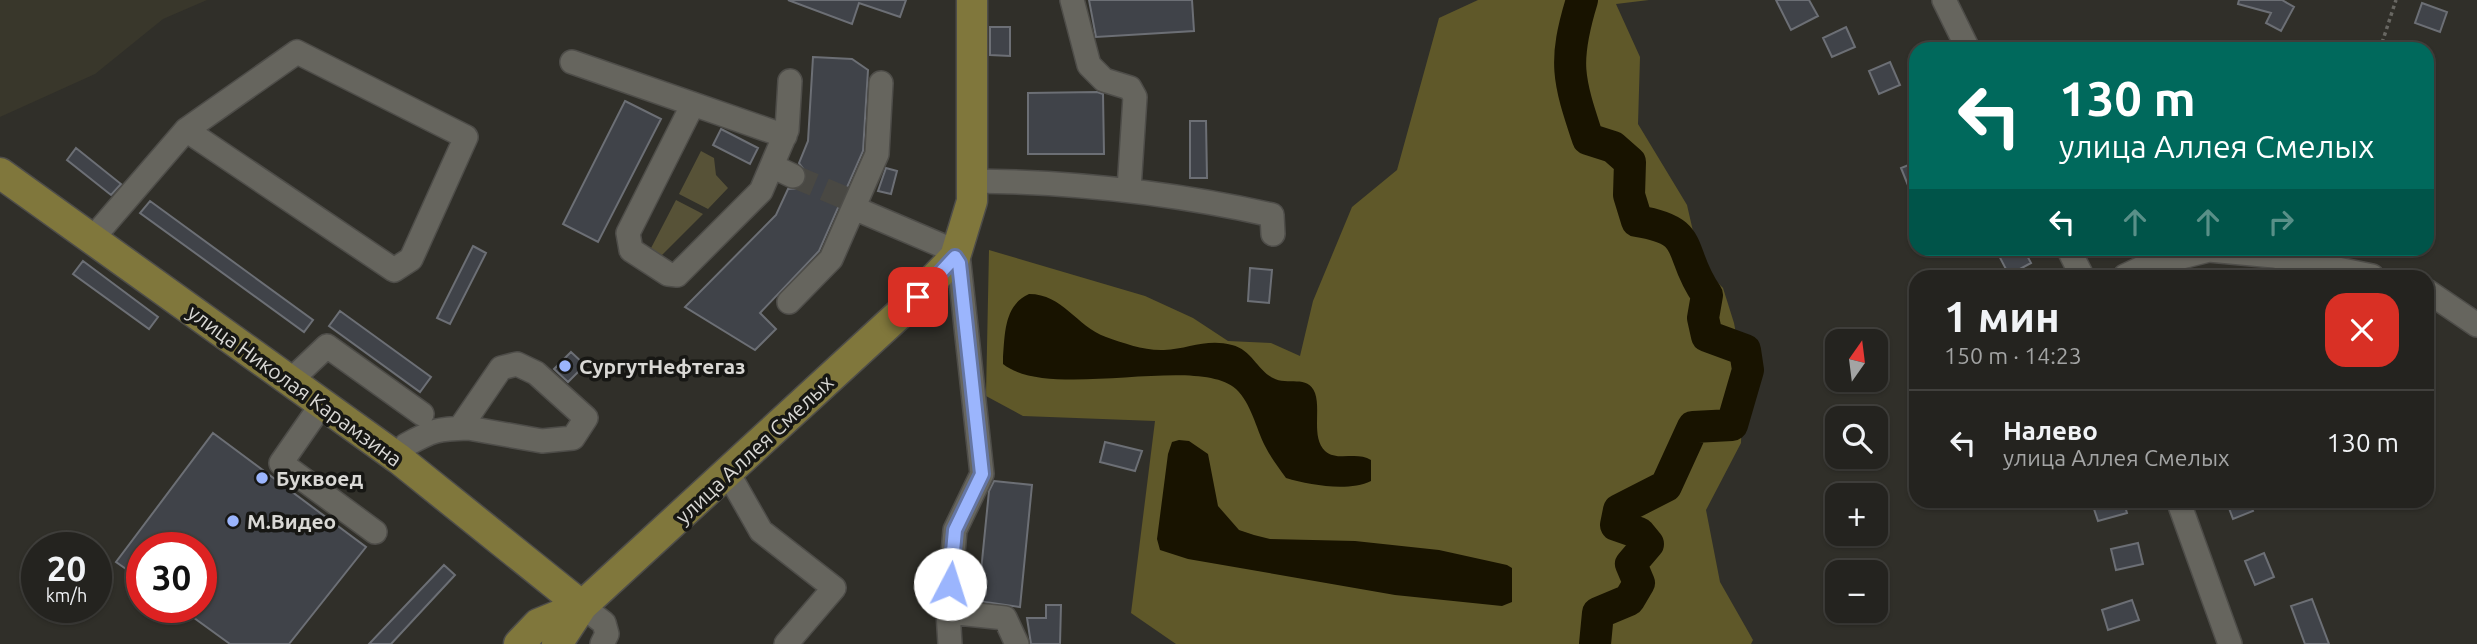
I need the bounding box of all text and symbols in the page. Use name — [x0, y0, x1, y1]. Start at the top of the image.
icon: left — [1944, 70, 2035, 161]
text: 130 m — [2059, 70, 2196, 125]
text: улица Аллея Смелых — [2059, 128, 2374, 164]
icon: left — [2043, 203, 2081, 241]
icon: ahead — [2116, 203, 2154, 241]
icon: ahead — [2189, 203, 2227, 241]
icon: right — [2262, 203, 2300, 241]
pin — [888, 267, 948, 327]
icon: arrive — [899, 278, 937, 316]
text: 1 мин — [1944, 293, 2060, 340]
button: close — [2325, 293, 2399, 367]
street label: улица Николая Карамзина — [183, 299, 407, 471]
north arrow — [1825, 329, 1888, 392]
map controls — [1825, 329, 1888, 623]
text: 150 m · 14:23 — [1944, 343, 2082, 368]
place label: СургутНефтегаз — [579, 354, 745, 378]
marker: СургутНефтегаз — [557, 358, 573, 374]
street label: улица Аллея Смелых — [670, 369, 838, 528]
button: search — [1825, 406, 1888, 469]
text: Налево — [2003, 416, 2098, 445]
icon: left — [1944, 424, 1982, 462]
text: 130 m — [2327, 428, 2399, 457]
text: улица Аллея Смелых — [2003, 445, 2230, 470]
place label: Буквоед — [276, 466, 363, 490]
marker: Буквоед — [254, 470, 270, 486]
button: + — [1825, 483, 1888, 546]
place label: M.Видео — [247, 509, 336, 533]
marker: M.Видео — [225, 513, 241, 529]
speed limit sign: 30 — [126, 532, 217, 623]
position arrow — [913, 547, 987, 621]
text: 20 — [47, 548, 86, 588]
button: − — [1825, 560, 1888, 623]
text: km/h — [46, 585, 87, 605]

